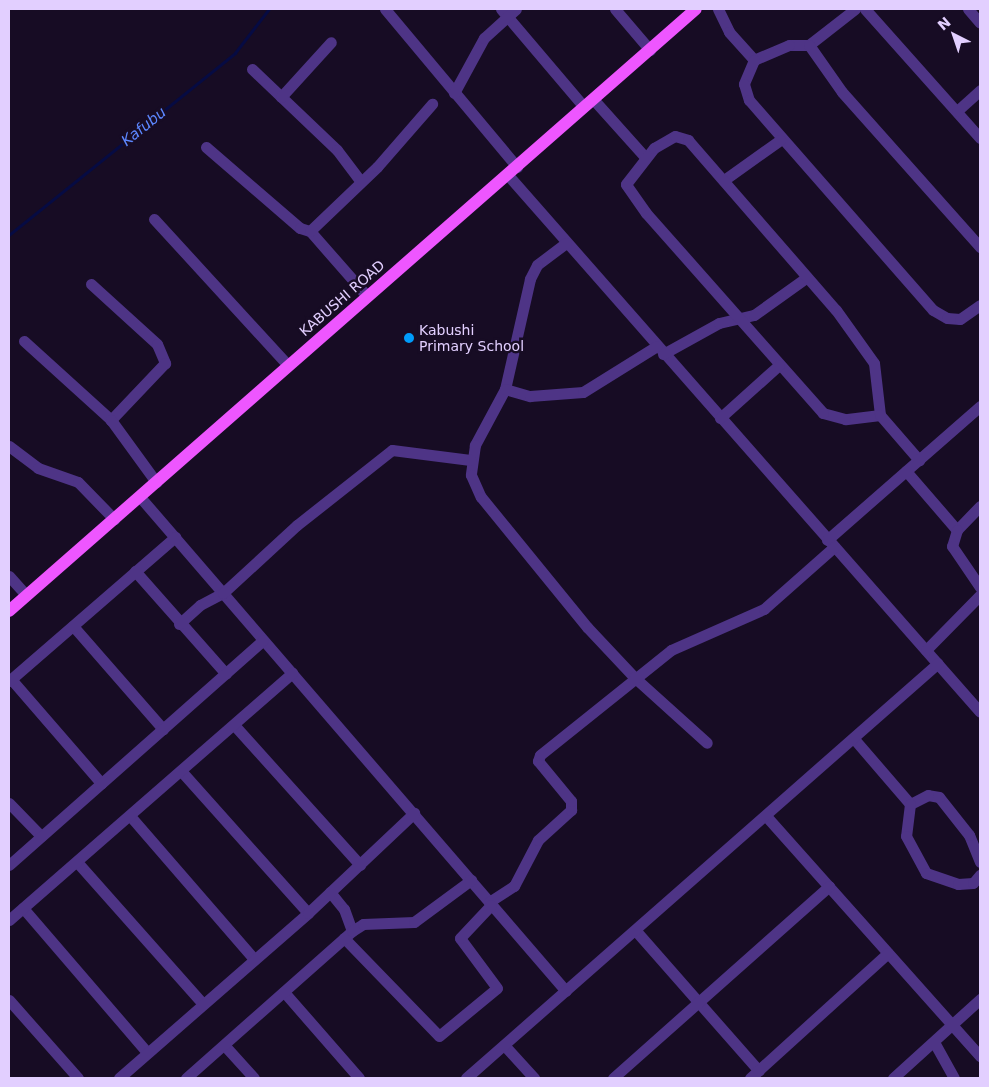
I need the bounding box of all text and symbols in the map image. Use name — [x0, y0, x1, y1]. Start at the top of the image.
north arrow — [929, 10, 979, 60]
text: N — [934, 14, 954, 34]
water label: Kafubu — [118, 104, 170, 150]
street label: KABUSHI ROAD — [296, 256, 388, 340]
place label: Kabushi Primary School — [419, 322, 524, 354]
marker: Kabushi Primary School — [403, 332, 415, 344]

